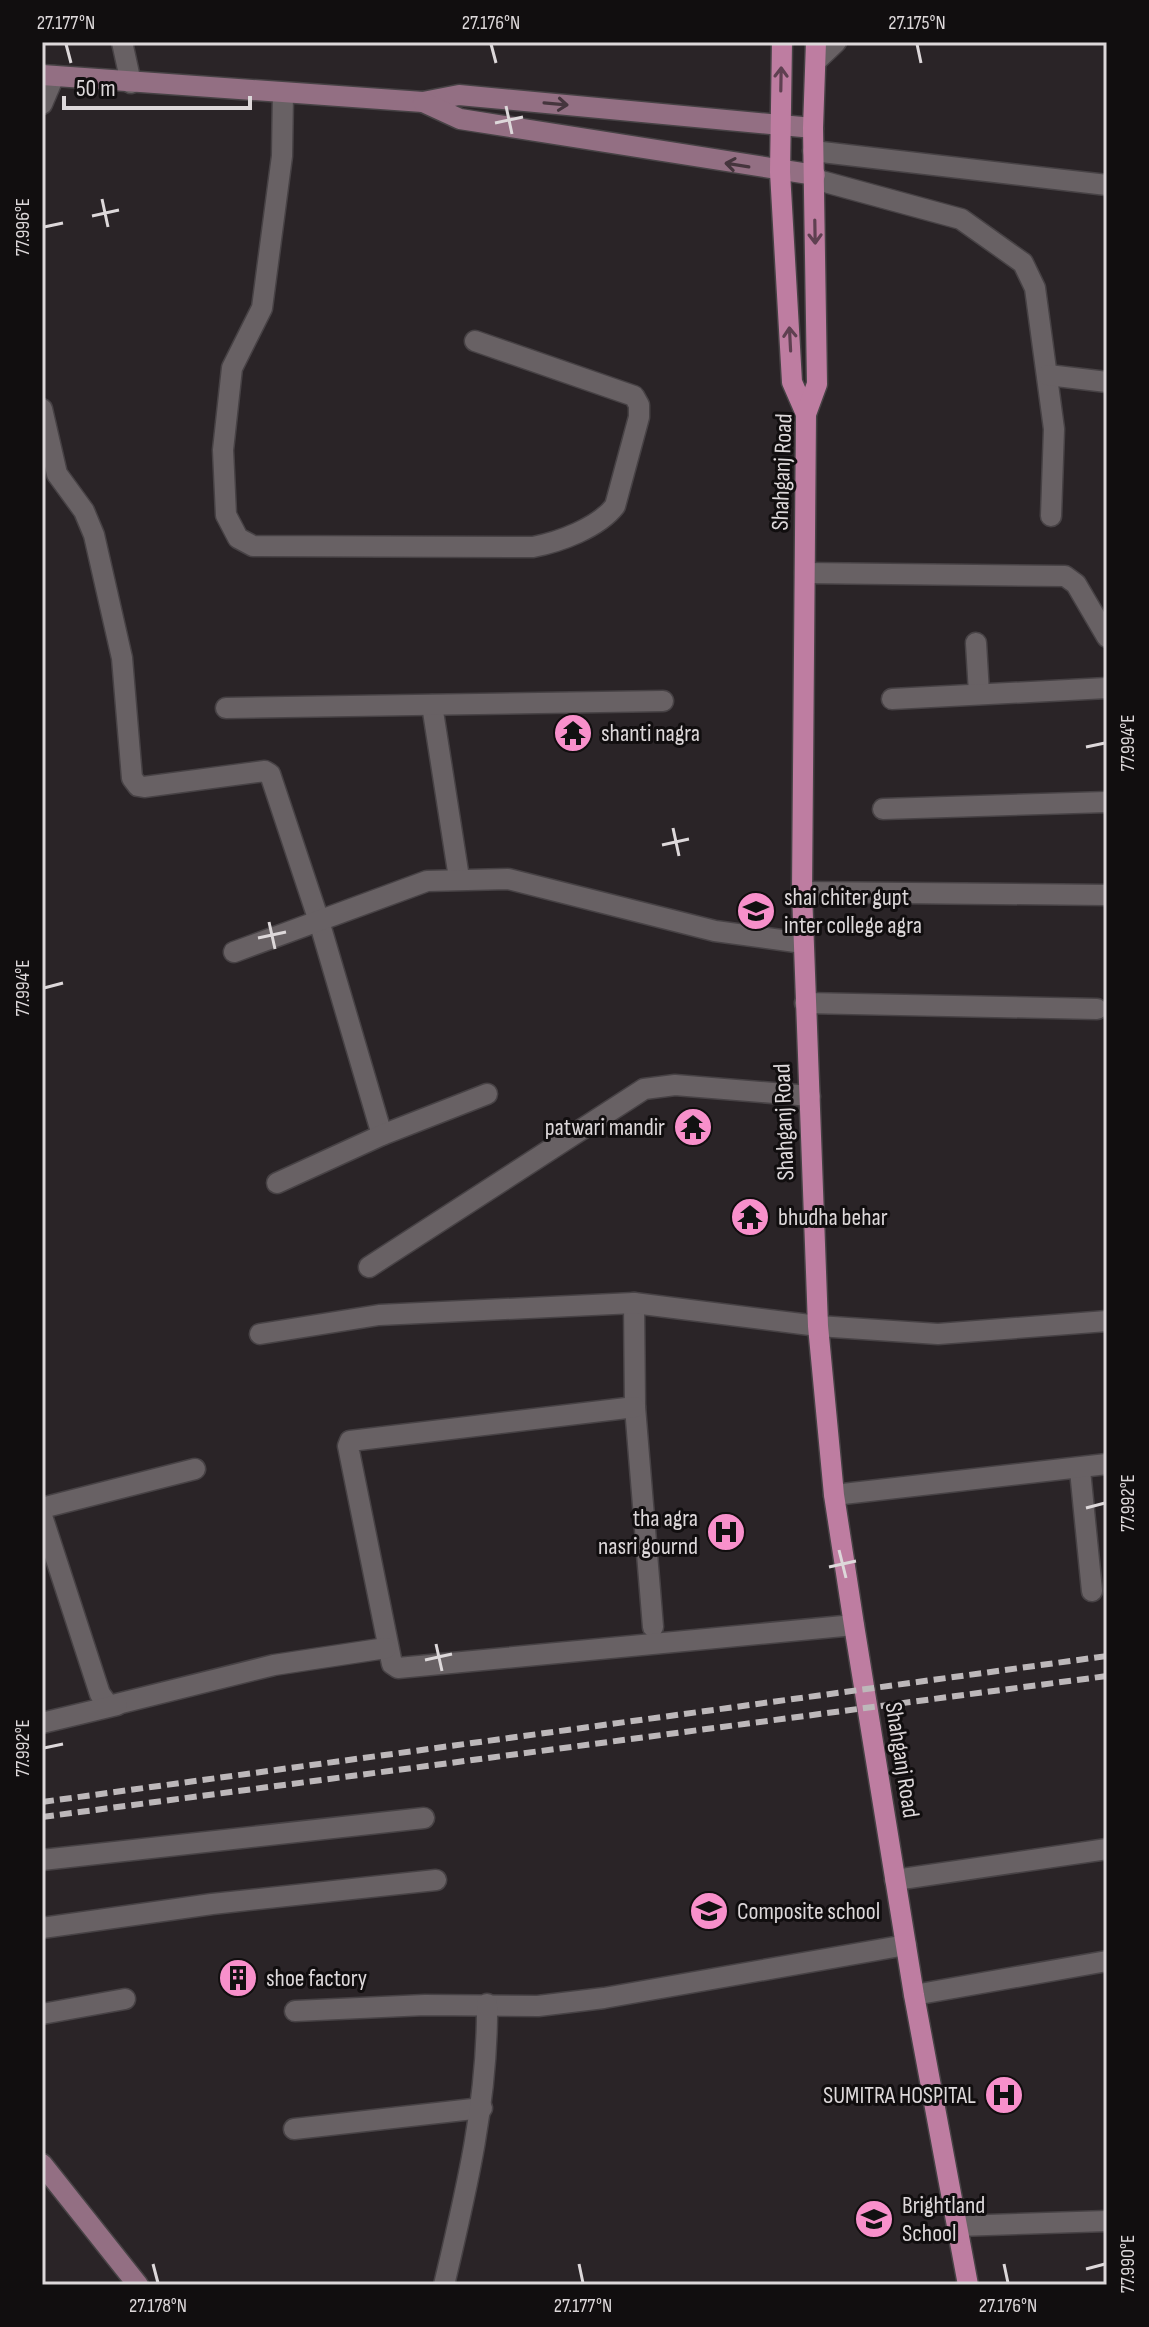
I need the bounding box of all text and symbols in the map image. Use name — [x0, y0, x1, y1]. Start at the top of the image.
text: 27.177°N — [37, 11, 95, 35]
text: 27.176°N — [462, 11, 520, 35]
text: 27.175°N — [888, 11, 946, 35]
scale bar — [64, 60, 250, 110]
one-way arrow — [774, 66, 789, 93]
text: 50 m — [76, 74, 116, 103]
one-way arrow — [542, 97, 569, 112]
one-way arrow — [725, 157, 751, 172]
text: 77.996°E — [11, 198, 35, 256]
one-way arrow — [807, 218, 823, 245]
one-way arrow — [782, 326, 797, 353]
street label: Shahganj Road — [765, 413, 799, 531]
temple icon: shanti nagra — [552, 712, 594, 754]
text: 77.994°E — [1116, 714, 1140, 772]
place label: shanti nagra — [601, 719, 700, 748]
place label: shai chiter gupt inter college agra — [784, 883, 922, 940]
school or university icon: shai chiter gupt inter college agra — [735, 890, 777, 932]
text: 77.994°E — [11, 959, 35, 1017]
street label: Shahganj Road — [767, 1063, 801, 1181]
temple icon: patwari mandir — [672, 1106, 714, 1148]
place label: patwari mandir — [545, 1113, 665, 1142]
temple icon: bhudha behar — [729, 1196, 771, 1238]
place label: bhudha behar — [778, 1203, 888, 1232]
text: 77.992°E — [1116, 1474, 1140, 1532]
place label: tha agra nasri gournd — [598, 1504, 698, 1561]
hospital icon: tha agra nasri gournd — [705, 1511, 747, 1553]
street label: Shahganj Road — [879, 1700, 925, 1820]
text: 77.992°E — [11, 1719, 35, 1777]
school or university icon: Composite school — [688, 1890, 730, 1932]
place label: Composite school — [737, 1897, 880, 1926]
building icon: shoe factory — [217, 1957, 259, 1999]
place label: shoe factory — [266, 1964, 367, 1993]
hospital icon: SUMITRA HOSPITAL — [983, 2074, 1025, 2116]
place label: SUMITRA HOSPITAL — [823, 2081, 976, 2110]
place label: Brightland School — [902, 2191, 985, 2248]
school or university icon: Brightland School — [853, 2198, 895, 2240]
text: 77.990°E — [1116, 2235, 1140, 2293]
text: 27.178°N — [129, 2294, 187, 2318]
text: 27.177°N — [554, 2294, 612, 2318]
text: 27.176°N — [979, 2294, 1037, 2318]

